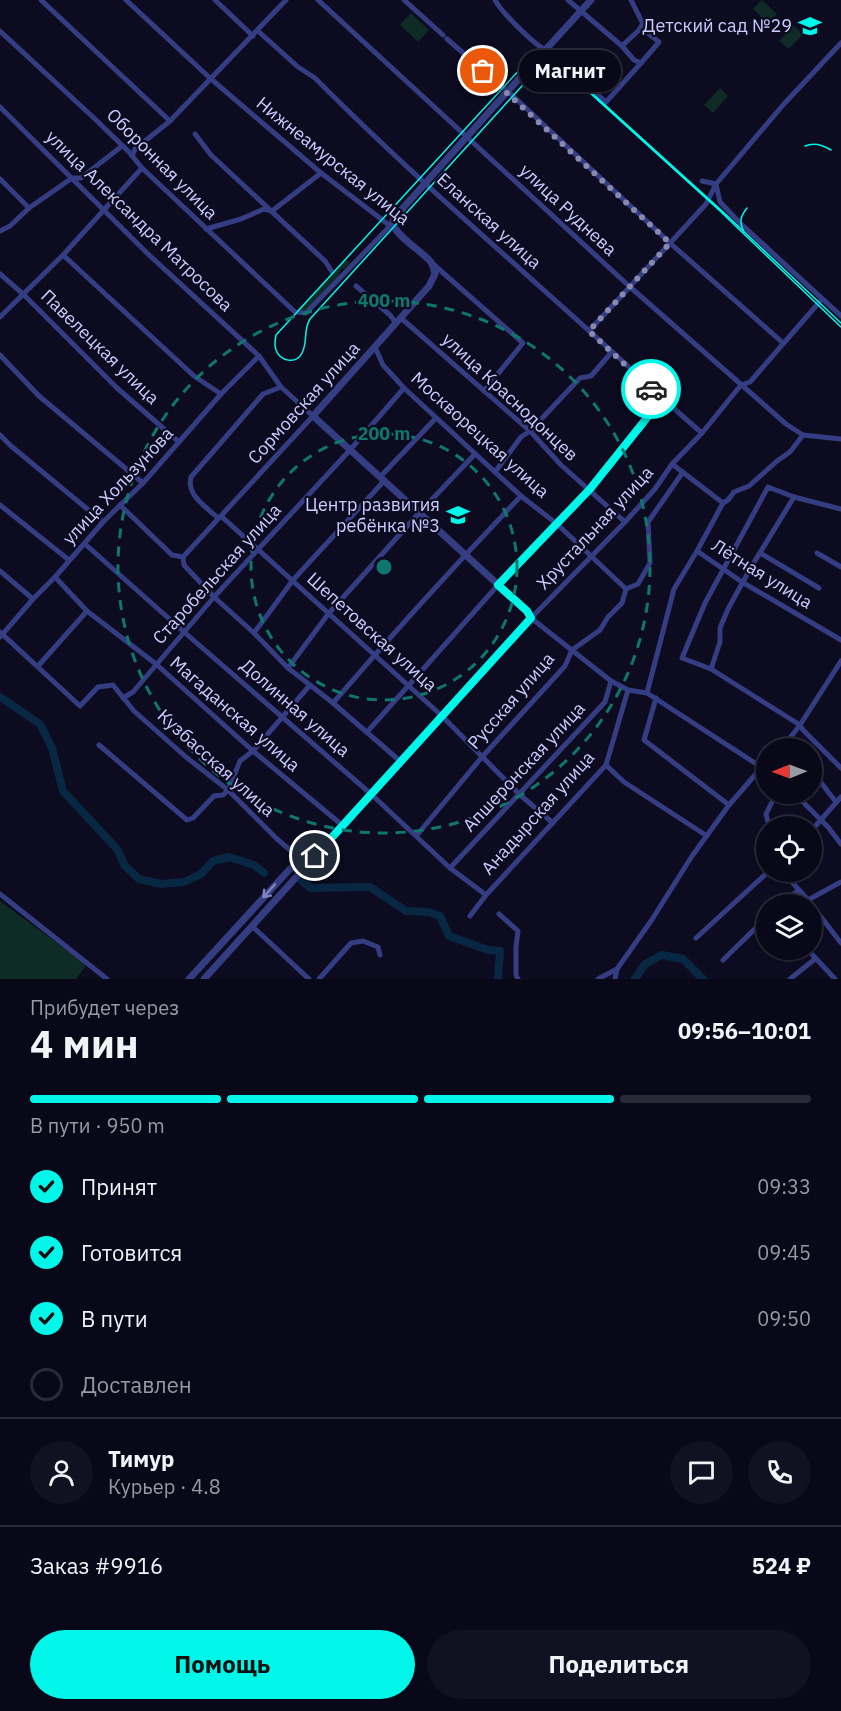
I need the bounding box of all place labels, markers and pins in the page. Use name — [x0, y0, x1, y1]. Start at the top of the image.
school or university icon: Детский сад №29 — [797, 13, 823, 39]
place label: Детский сад №29 — [643, 14, 792, 37]
pin — [457, 45, 508, 96]
callout: Магнит — [519, 50, 621, 92]
place label: Центр развития ребёнка №3 — [305, 493, 440, 537]
school or university icon: Центр развития ребёнка №3 — [445, 502, 471, 528]
centre of rings — [374, 557, 394, 577]
pin — [289, 830, 340, 881]

